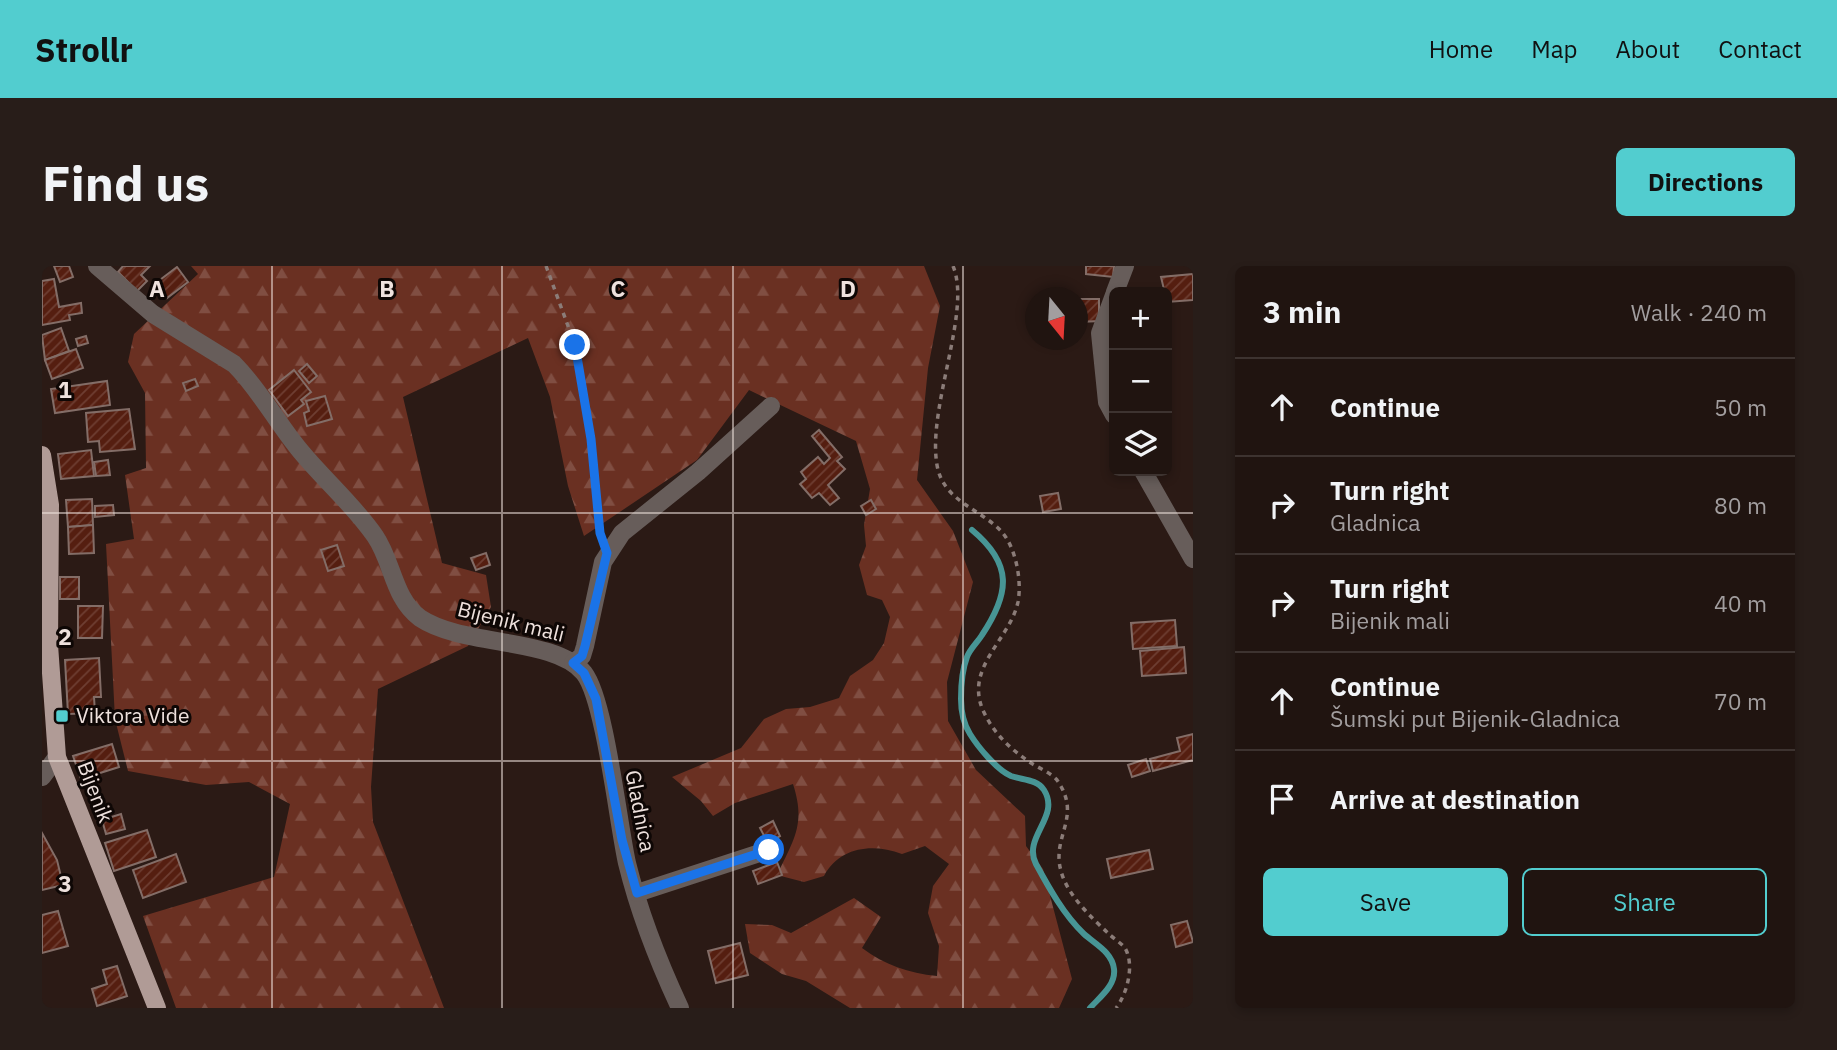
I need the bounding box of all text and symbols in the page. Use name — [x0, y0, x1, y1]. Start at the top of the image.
text: Strollr — [35, 28, 133, 71]
text: Home — [1429, 33, 1493, 65]
text: Map — [1531, 33, 1577, 65]
text: About — [1615, 33, 1680, 65]
text: Contact — [1718, 33, 1802, 65]
button: Directions — [1616, 148, 1795, 216]
text: Find us — [42, 151, 209, 214]
text: A — [149, 273, 165, 303]
text: B — [379, 273, 395, 303]
text: C — [611, 273, 626, 303]
text: D — [840, 273, 856, 303]
north arrow — [1025, 287, 1088, 350]
map controls — [1109, 287, 1172, 476]
button: + — [1109, 287, 1172, 350]
text: 3 min — [1263, 292, 1341, 331]
text: Walk · 240 m — [1631, 297, 1767, 327]
route end — [559, 329, 590, 360]
button: − — [1109, 350, 1172, 413]
text: 1 — [58, 374, 72, 404]
icon: ahead — [1263, 388, 1301, 426]
text: Continue — [1330, 390, 1440, 424]
text: 50 m — [1714, 392, 1767, 422]
button: layers — [1109, 413, 1172, 476]
text: Turn right — [1330, 473, 1449, 507]
icon: right — [1263, 486, 1301, 524]
text: 80 m — [1714, 490, 1767, 520]
text: Gladnica — [1330, 507, 1421, 537]
text: Turn right — [1330, 571, 1449, 605]
icon: right — [1263, 584, 1301, 622]
text: 40 m — [1714, 588, 1767, 618]
street label: Bijenik mali — [455, 594, 568, 648]
text: Bijenik mali — [1330, 605, 1450, 635]
text: 2 — [58, 621, 72, 651]
text: Continue — [1330, 669, 1440, 703]
icon: ahead — [1263, 682, 1301, 720]
text: 70 m — [1714, 686, 1767, 716]
place label: Viktora Vide — [76, 701, 189, 729]
text: Šumski put Bijenik-Gladnica — [1330, 703, 1620, 733]
marker: Viktora Vide — [54, 708, 70, 724]
street label: Bijenik — [71, 757, 120, 827]
street label: Gladnica — [619, 768, 663, 854]
icon: arrive — [1263, 780, 1301, 818]
text: Arrive at destination — [1330, 782, 1580, 816]
route start — [753, 834, 784, 865]
text: 3 — [58, 868, 72, 898]
button: Save — [1263, 868, 1508, 936]
button: Share — [1522, 868, 1767, 936]

